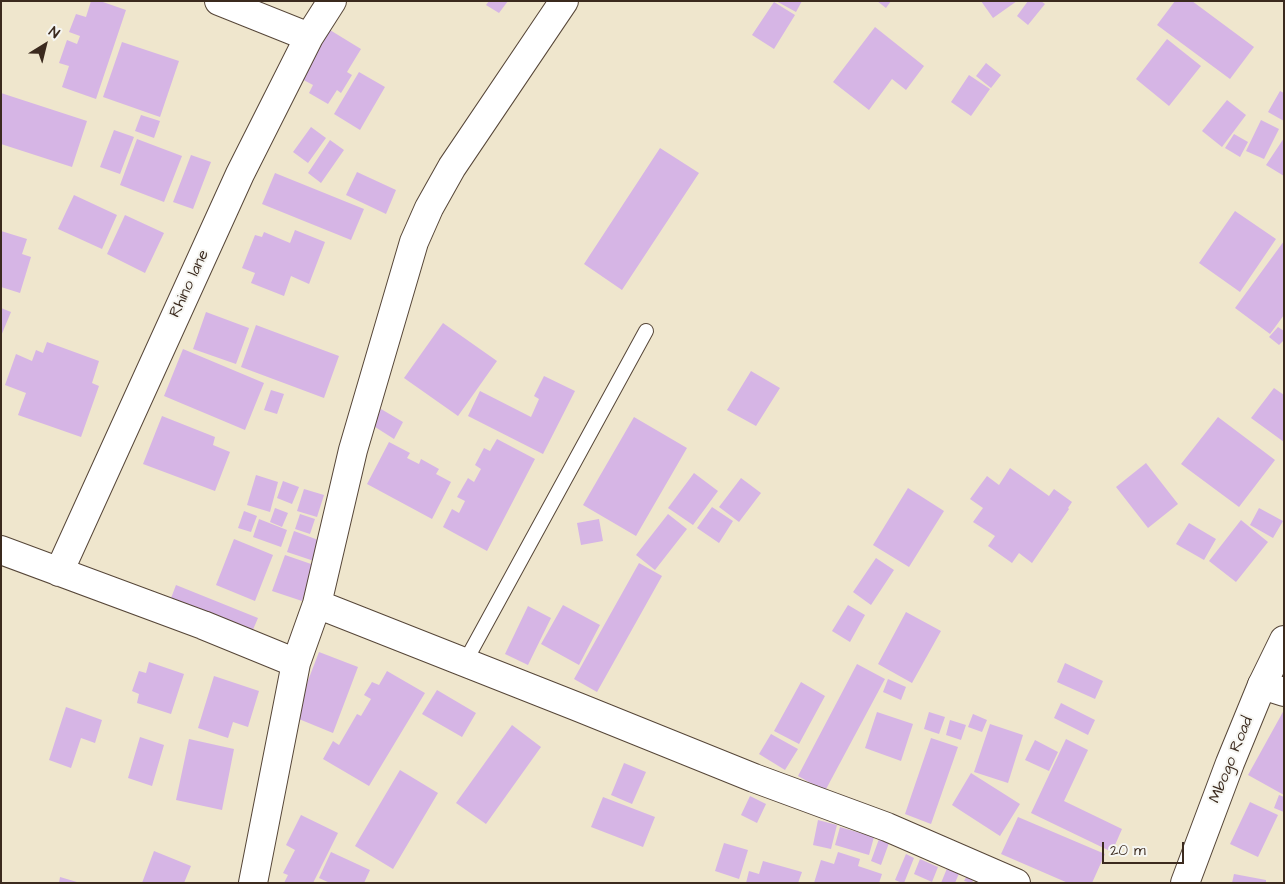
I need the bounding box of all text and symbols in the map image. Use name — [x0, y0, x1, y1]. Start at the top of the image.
north arrow — [20, 20, 70, 70]
text: N — [44, 22, 63, 44]
street label: Rhino lane — [166, 247, 214, 321]
street label: Mbogo Road — [1206, 714, 1258, 806]
scale bar — [1105, 832, 1188, 864]
text: 20 m — [1110, 840, 1146, 861]

